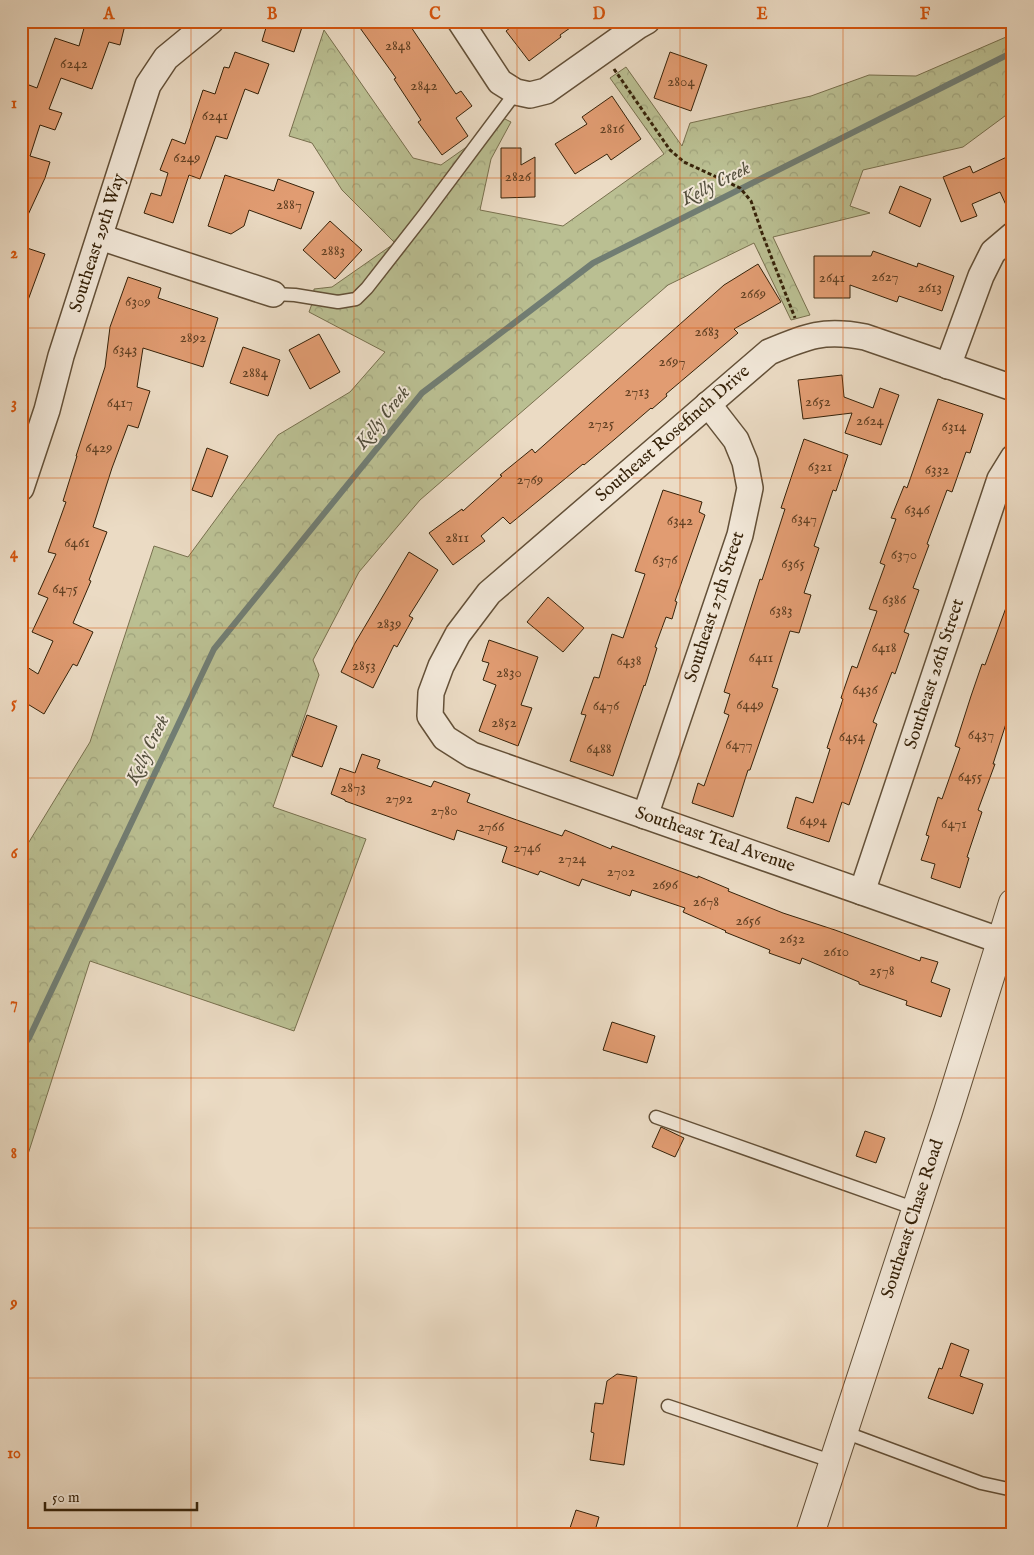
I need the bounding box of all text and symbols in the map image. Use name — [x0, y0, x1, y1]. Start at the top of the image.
text: A — [103, 5, 116, 25]
text: B — [267, 5, 278, 25]
text: C — [429, 5, 441, 25]
text: D — [593, 5, 606, 25]
text: E — [756, 5, 768, 25]
text: F — [920, 5, 931, 25]
house number: 2848 — [385, 36, 411, 55]
house number: 6242 — [60, 54, 88, 73]
house number: 2804 — [667, 72, 695, 91]
house number: 2842 — [410, 76, 438, 95]
text: 1 — [11, 94, 17, 114]
house number: 6241 — [202, 106, 228, 125]
house number: 2816 — [600, 119, 625, 138]
house number: 6249 — [173, 148, 201, 167]
water label: Kelly Creek — [677, 156, 755, 212]
house number: 2826 — [505, 167, 532, 186]
street label: Southeast 29th Way — [65, 170, 131, 315]
house number: 2887 — [276, 195, 302, 214]
house number: 2883 — [321, 241, 345, 260]
text: 2 — [10, 244, 18, 264]
house number: 2627 — [871, 267, 899, 286]
house number: 2641 — [819, 268, 845, 287]
house number: 2613 — [918, 278, 942, 297]
house number: 2669 — [740, 284, 766, 303]
house number: 6309 — [125, 292, 151, 311]
house number: 2683 — [695, 322, 719, 341]
house number: 2892 — [180, 328, 206, 347]
house number: 6343 — [113, 340, 137, 359]
house number: 2697 — [659, 352, 685, 371]
street label: Southeast Rosefinch Drive — [591, 361, 755, 507]
house number: 2884 — [242, 363, 269, 382]
water label: Kelly Creek — [350, 381, 416, 455]
house number: 2713 — [624, 382, 650, 401]
house number: 2652 — [805, 392, 831, 411]
house number: 6417 — [107, 393, 133, 412]
text: 3 — [11, 394, 17, 414]
house number: 2624 — [856, 411, 885, 430]
house number: 2725 — [588, 414, 615, 433]
house number: 6314 — [942, 417, 967, 436]
house number: 6429 — [85, 438, 113, 457]
house number: 6321 — [808, 457, 832, 476]
house number: 6332 — [925, 460, 949, 479]
house number: 2769 — [517, 470, 543, 489]
house number: 6346 — [904, 500, 930, 519]
house number: 6347 — [791, 509, 817, 528]
house number: 6342 — [667, 511, 693, 530]
house number: 2811 — [445, 528, 469, 547]
street label: Southeast 27th Street — [680, 529, 750, 685]
house number: 6461 — [64, 533, 90, 552]
text: 4 — [10, 544, 19, 564]
house number: 6370 — [891, 545, 917, 564]
house number: 6376 — [652, 550, 678, 569]
house number: 6365 — [781, 554, 805, 573]
house number: 6475 — [52, 579, 78, 598]
house number: 6386 — [882, 590, 907, 609]
street label: Southeast 26th Street — [900, 596, 970, 752]
house number: 6383 — [769, 601, 793, 620]
house number: 2839 — [376, 614, 402, 633]
house number: 6418 — [871, 638, 897, 657]
house number: 6411 — [749, 648, 773, 667]
house number: 6438 — [616, 651, 642, 670]
house number: 2853 — [352, 656, 376, 675]
house number: 2830 — [496, 663, 522, 682]
house number: 6436 — [852, 680, 878, 699]
text: 5 — [11, 694, 17, 714]
house number: 6449 — [736, 695, 764, 714]
house number: 6476 — [593, 696, 620, 715]
water label: Kelly Creek — [121, 711, 175, 790]
house number: 2852 — [491, 713, 517, 732]
house number: 6437 — [968, 725, 994, 744]
house number: 6454 — [839, 727, 866, 746]
house number: 6477 — [725, 735, 753, 754]
house number: 6488 — [586, 739, 612, 758]
house number: 6455 — [958, 767, 983, 786]
house number: 2873 — [340, 778, 366, 797]
house number: 2792 — [385, 789, 413, 808]
house number: 2780 — [430, 801, 458, 820]
street label: Southeast Teal Avenue — [632, 802, 798, 878]
house number: 6494 — [799, 811, 827, 830]
house number: 6471 — [941, 814, 967, 833]
house number: 2766 — [478, 817, 505, 836]
house number: 2746 — [513, 838, 541, 857]
text: 6 — [11, 844, 19, 864]
house number: 2724 — [558, 849, 587, 868]
house number: 2702 — [607, 862, 635, 881]
house number: 2696 — [652, 875, 679, 894]
house number: 2678 — [693, 892, 719, 911]
house number: 2656 — [735, 911, 761, 930]
house number: 2632 — [779, 929, 805, 948]
house number: 2610 — [823, 942, 849, 961]
house number: 2578 — [869, 961, 895, 980]
text: 7 — [10, 994, 18, 1014]
street label: Southeast Chase Road — [876, 1136, 950, 1301]
text: 8 — [11, 1144, 17, 1164]
text: 9 — [10, 1294, 18, 1314]
text: 10 — [7, 1444, 21, 1464]
scale bar — [45, 1480, 198, 1512]
text: 50 m — [52, 1488, 80, 1507]

